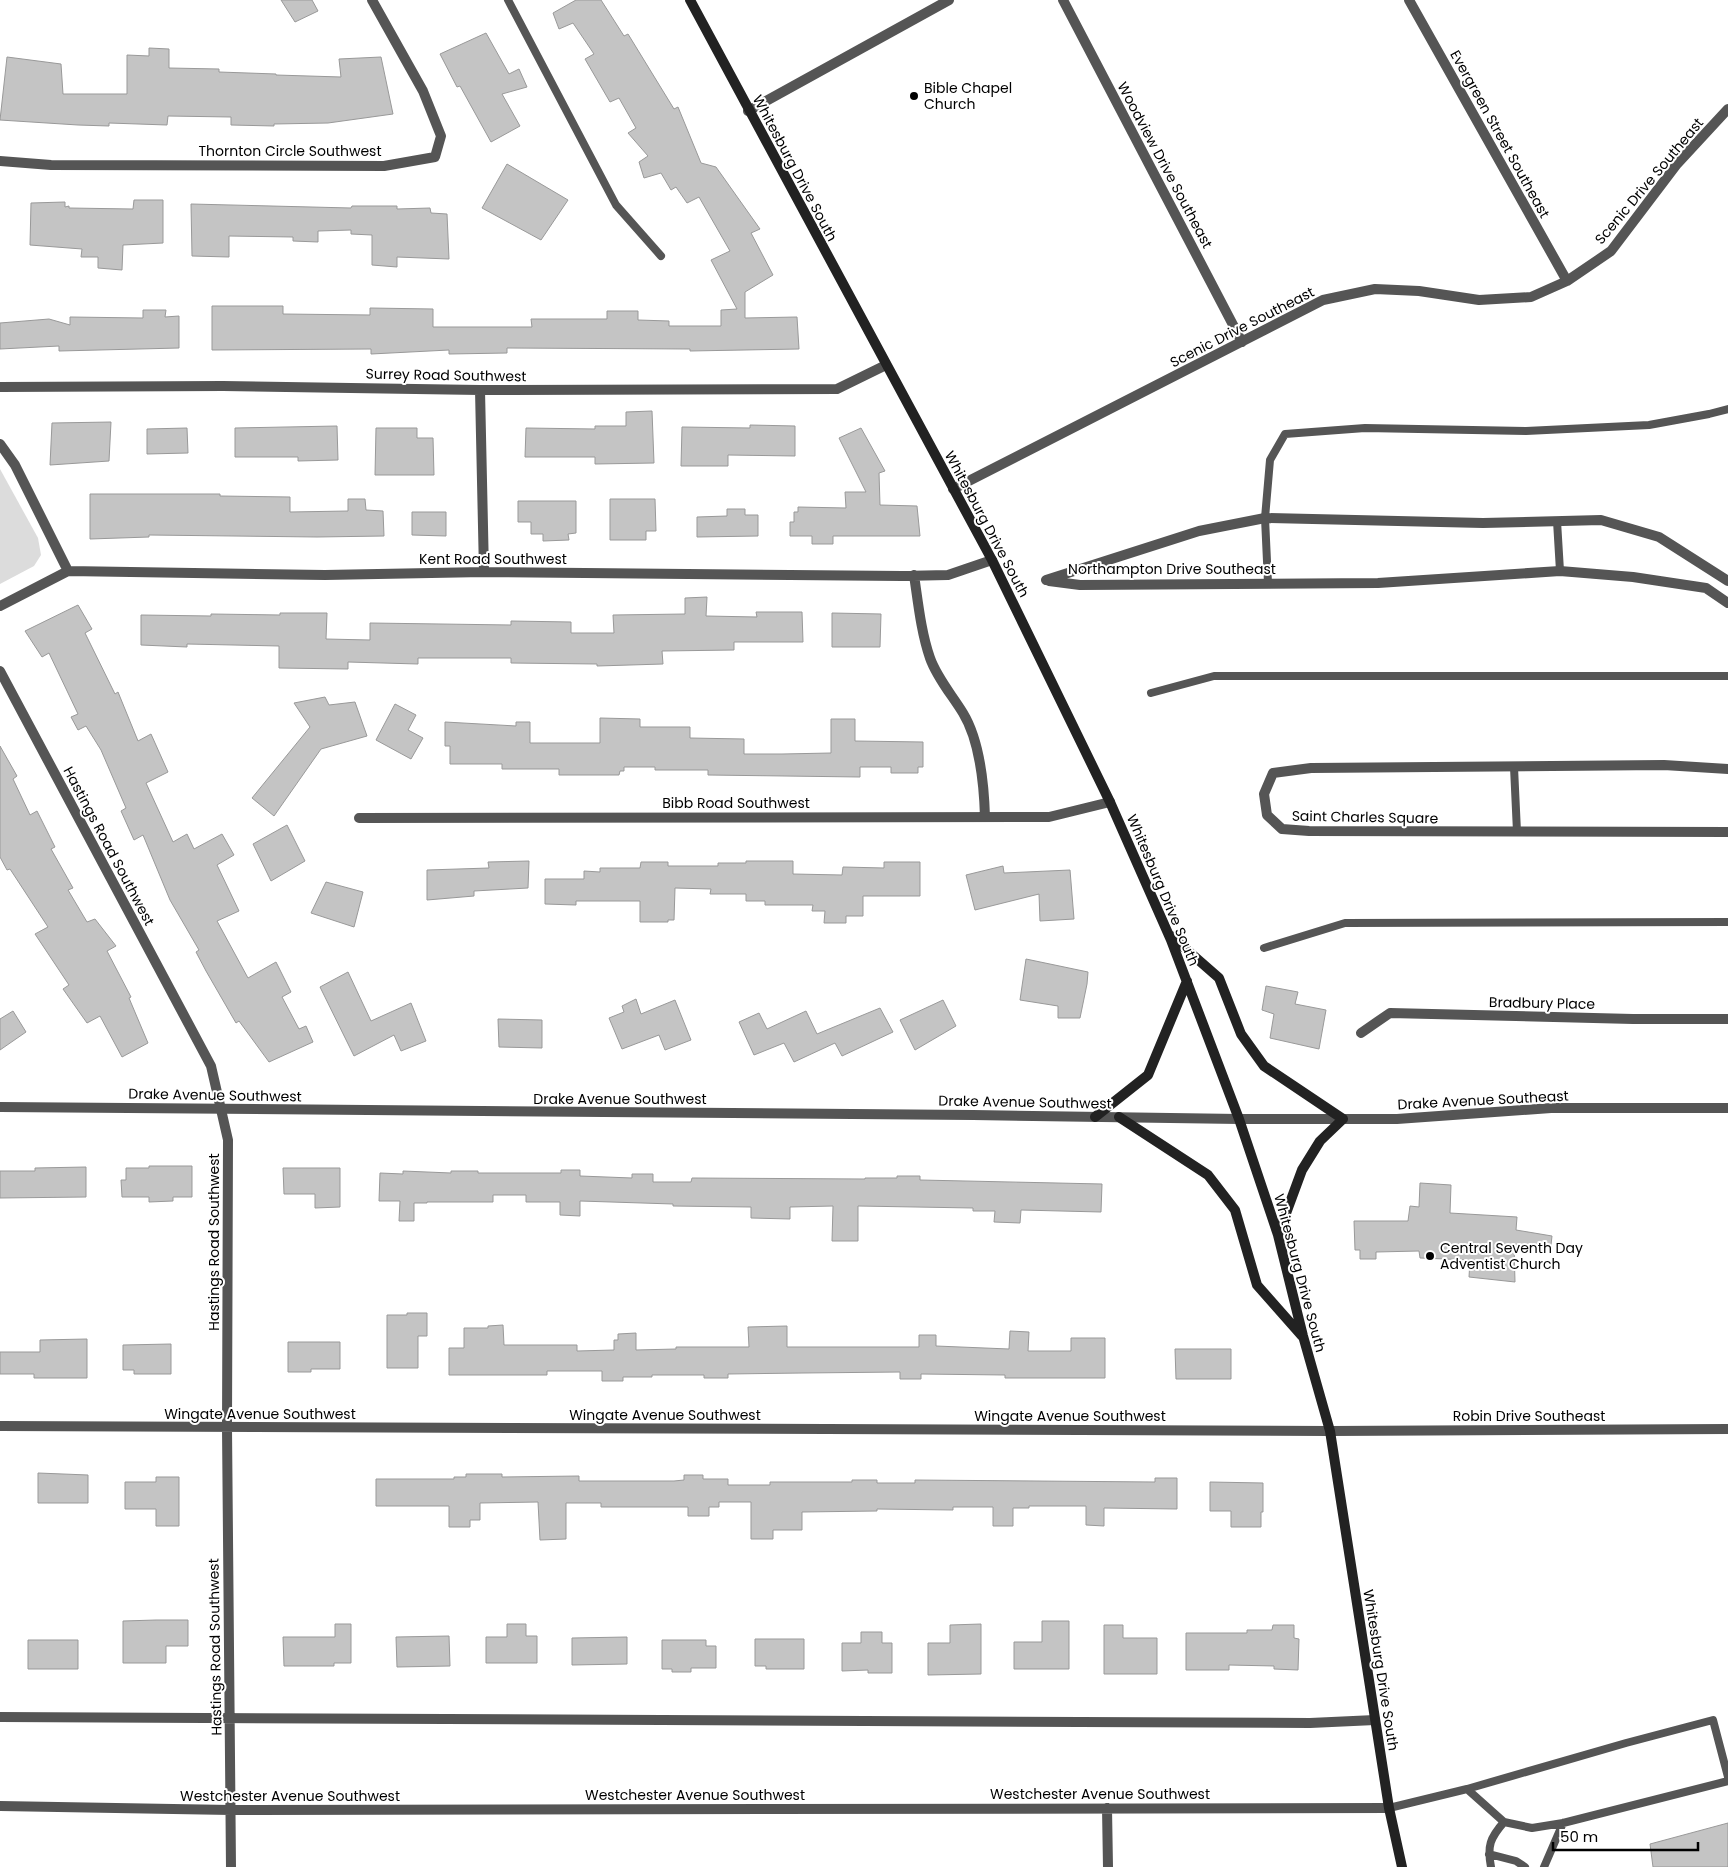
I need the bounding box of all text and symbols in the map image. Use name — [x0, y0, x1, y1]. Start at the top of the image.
street label: Evergreen Street Southeast — [1445, 46, 1555, 222]
place label: Bible Chapel Church — [924, 78, 1012, 114]
street label: Woodview Drive Southeast — [1113, 78, 1217, 252]
marker: Bible Chapel Church — [908, 90, 920, 102]
street label: Whitesburg Drive South — [748, 91, 842, 245]
street label: Scenic Drive Southeast — [1590, 113, 1708, 249]
street label: Thornton Circle Southwest — [198, 141, 382, 161]
street label: Scenic Drive Southeast — [1166, 282, 1318, 372]
street label: Surrey Road Southwest — [365, 364, 527, 386]
street label: Whitesburg Drive South — [940, 447, 1034, 601]
street label: Kent Road Southwest — [419, 549, 567, 569]
street label: Northampton Drive Southeast — [1068, 559, 1276, 579]
street label: Hastings Road Southwest — [59, 763, 159, 929]
street label: Bibb Road Southwest — [662, 793, 810, 813]
street label: Saint Charles Square — [1292, 806, 1439, 828]
street label: Whitesburg Drive South — [1122, 811, 1204, 969]
street label: Bradbury Place — [1489, 992, 1596, 1014]
street label: Drake Avenue Southwest — [128, 1083, 302, 1107]
street label: Drake Avenue Southeast — [1397, 1086, 1569, 1114]
street label: Drake Avenue Southwest — [533, 1089, 707, 1109]
street label: Drake Avenue Southwest — [938, 1090, 1112, 1114]
street label: Hastings Road Southwest — [204, 1153, 224, 1331]
street label: Whitesburg Drive South — [1269, 1192, 1331, 1354]
place label: Central Seventh Day Adventist Church — [1440, 1238, 1583, 1274]
marker: Central Seventh Day Adventist Church — [1424, 1250, 1436, 1262]
street label: Wingate Avenue Southwest — [164, 1404, 356, 1424]
street label: Wingate Avenue Southwest — [569, 1405, 761, 1425]
street label: Wingate Avenue Southwest — [974, 1406, 1166, 1426]
street label: Robin Drive Southeast — [1453, 1406, 1605, 1426]
street label: Hastings Road Southwest — [203, 1558, 227, 1736]
street label: Whitesburg Drive South — [1358, 1588, 1404, 1752]
street label: Westchester Avenue Southwest — [990, 1784, 1210, 1804]
street label: Westchester Avenue Southwest — [585, 1785, 805, 1805]
street label: Westchester Avenue Southwest — [180, 1786, 400, 1806]
scale bar — [1553, 1820, 1698, 1852]
text: 50 m — [1560, 1826, 1598, 1847]

